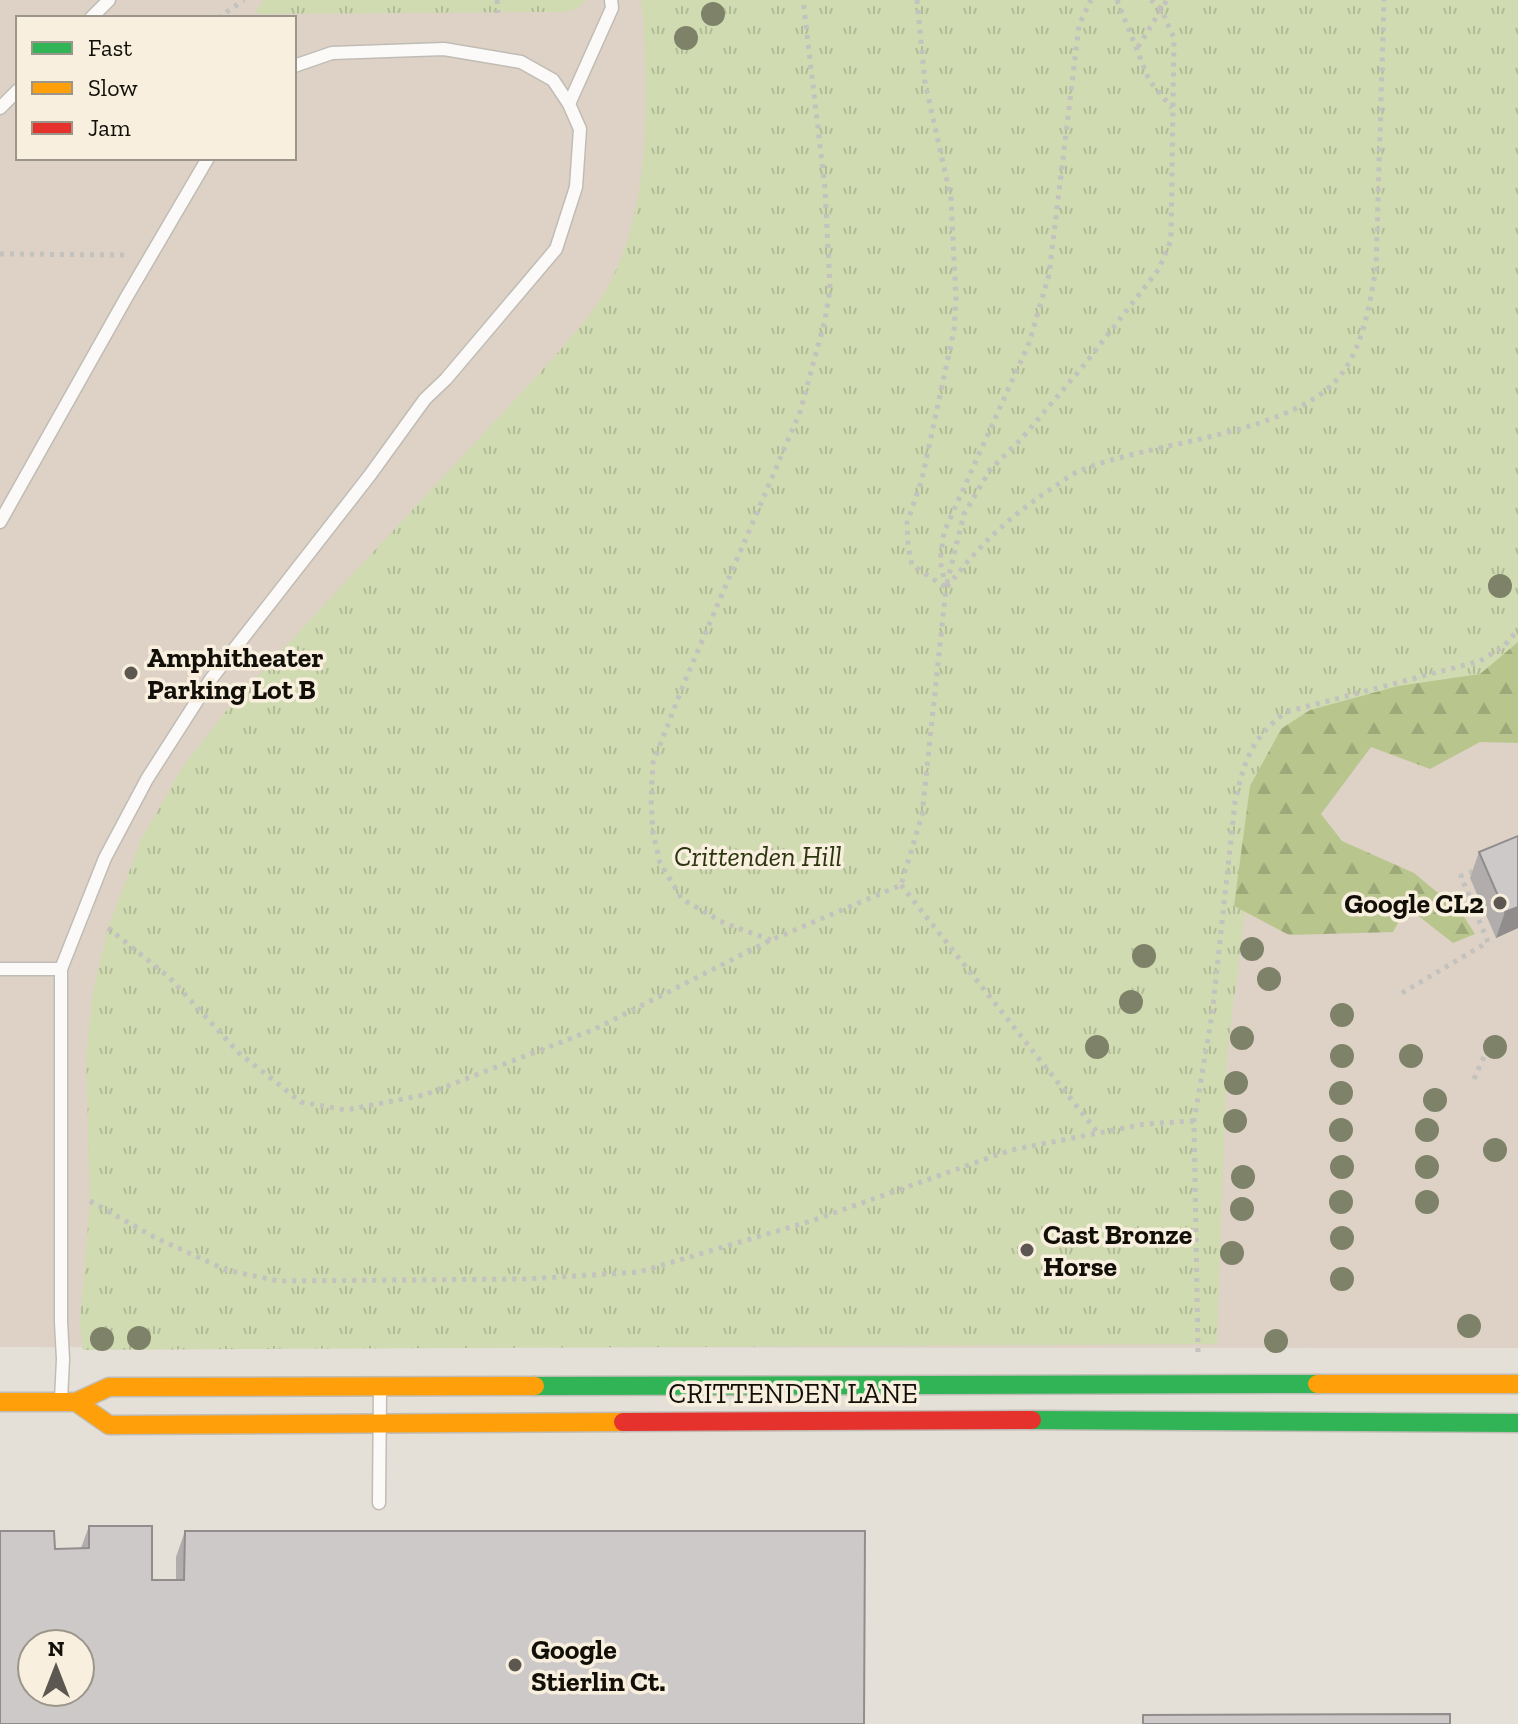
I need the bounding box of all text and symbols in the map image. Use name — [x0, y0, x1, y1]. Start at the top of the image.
legend — [16, 16, 296, 160]
text: Fast — [88, 33, 132, 62]
text: Slow — [88, 73, 138, 102]
text: Jam — [88, 113, 131, 142]
place label: Amphitheater Parking Lot B — [147, 641, 324, 706]
marker: Amphitheater Parking Lot B — [122, 664, 140, 682]
park label: Crittenden Hill — [674, 840, 842, 873]
place label: Google CL2 — [1344, 887, 1484, 920]
marker: Google CL2 — [1491, 894, 1509, 912]
place label: Cast Bronze Horse — [1043, 1218, 1192, 1283]
marker: Cast Bronze Horse — [1018, 1241, 1036, 1259]
street label: CRITTENDEN LANE — [668, 1377, 918, 1410]
north arrow — [16, 1628, 96, 1708]
place label: Google Stierlin Ct. — [531, 1633, 666, 1698]
text: N — [48, 1635, 65, 1662]
marker: Google Stierlin Ct. — [506, 1656, 524, 1674]

